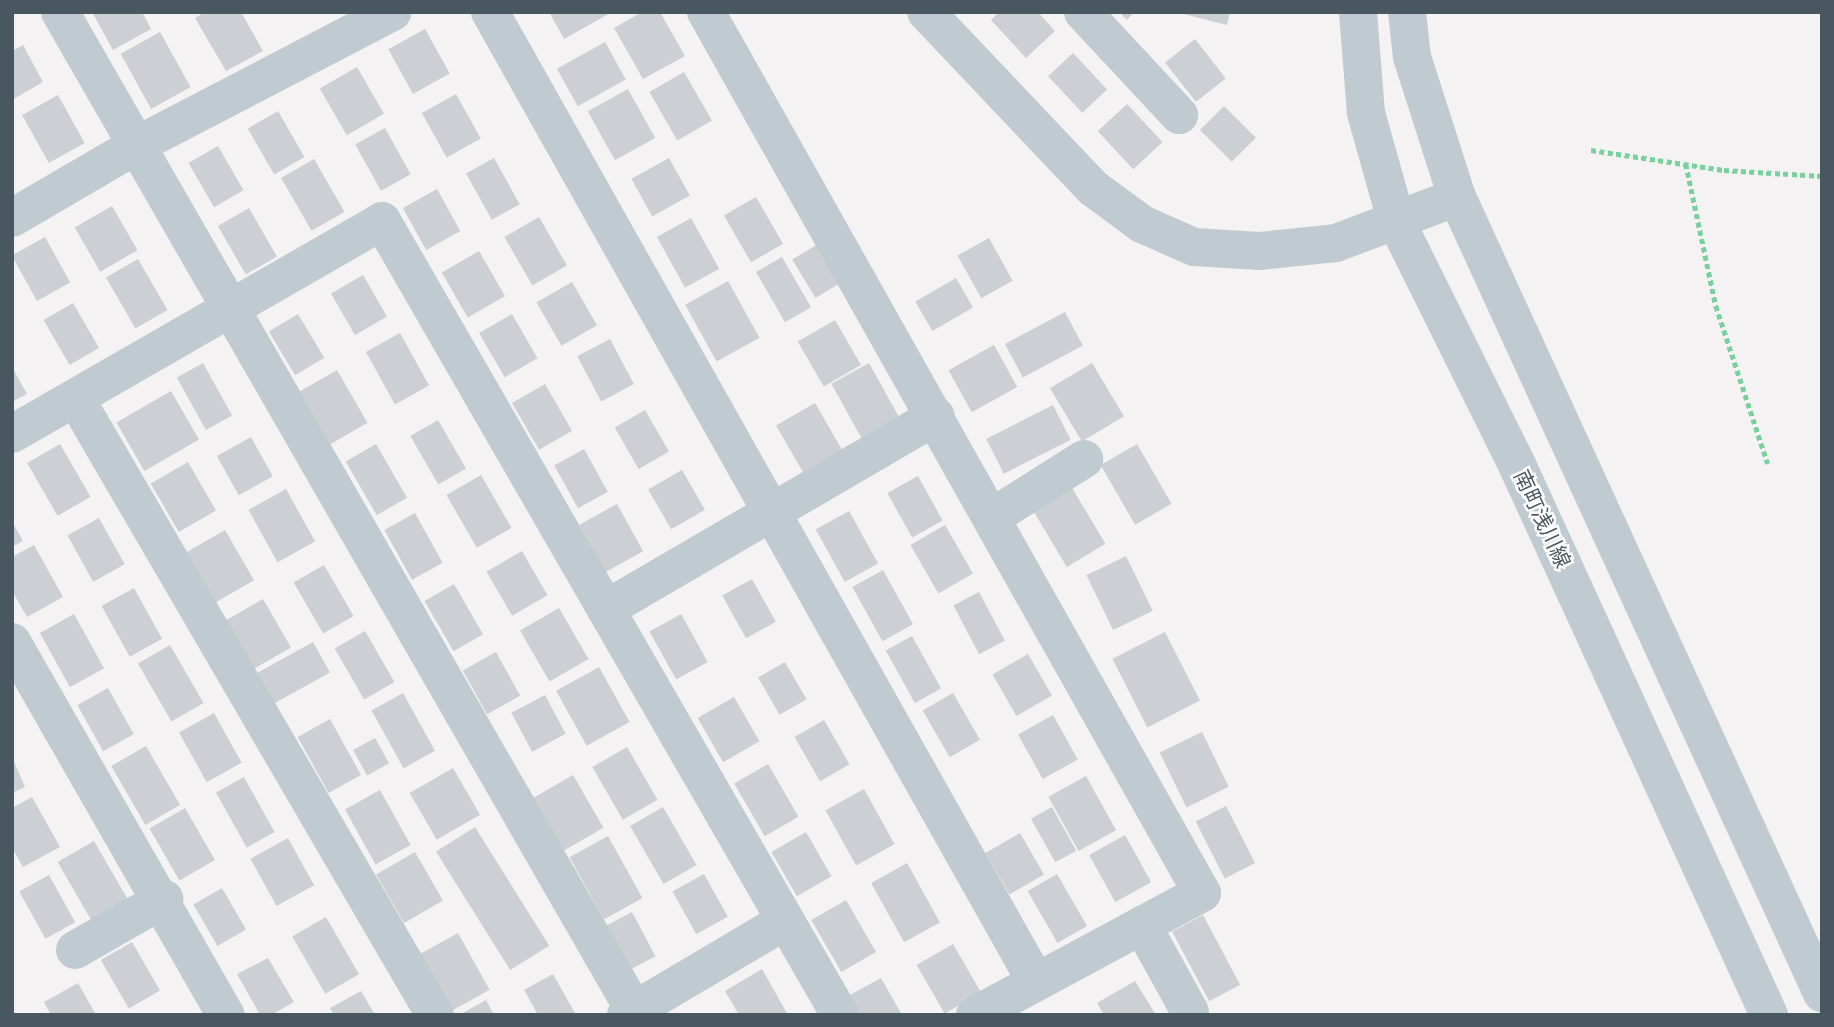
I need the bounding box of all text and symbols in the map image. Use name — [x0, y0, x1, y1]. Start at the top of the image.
street label: 南町浅川線 — [1508, 466, 1576, 572]

